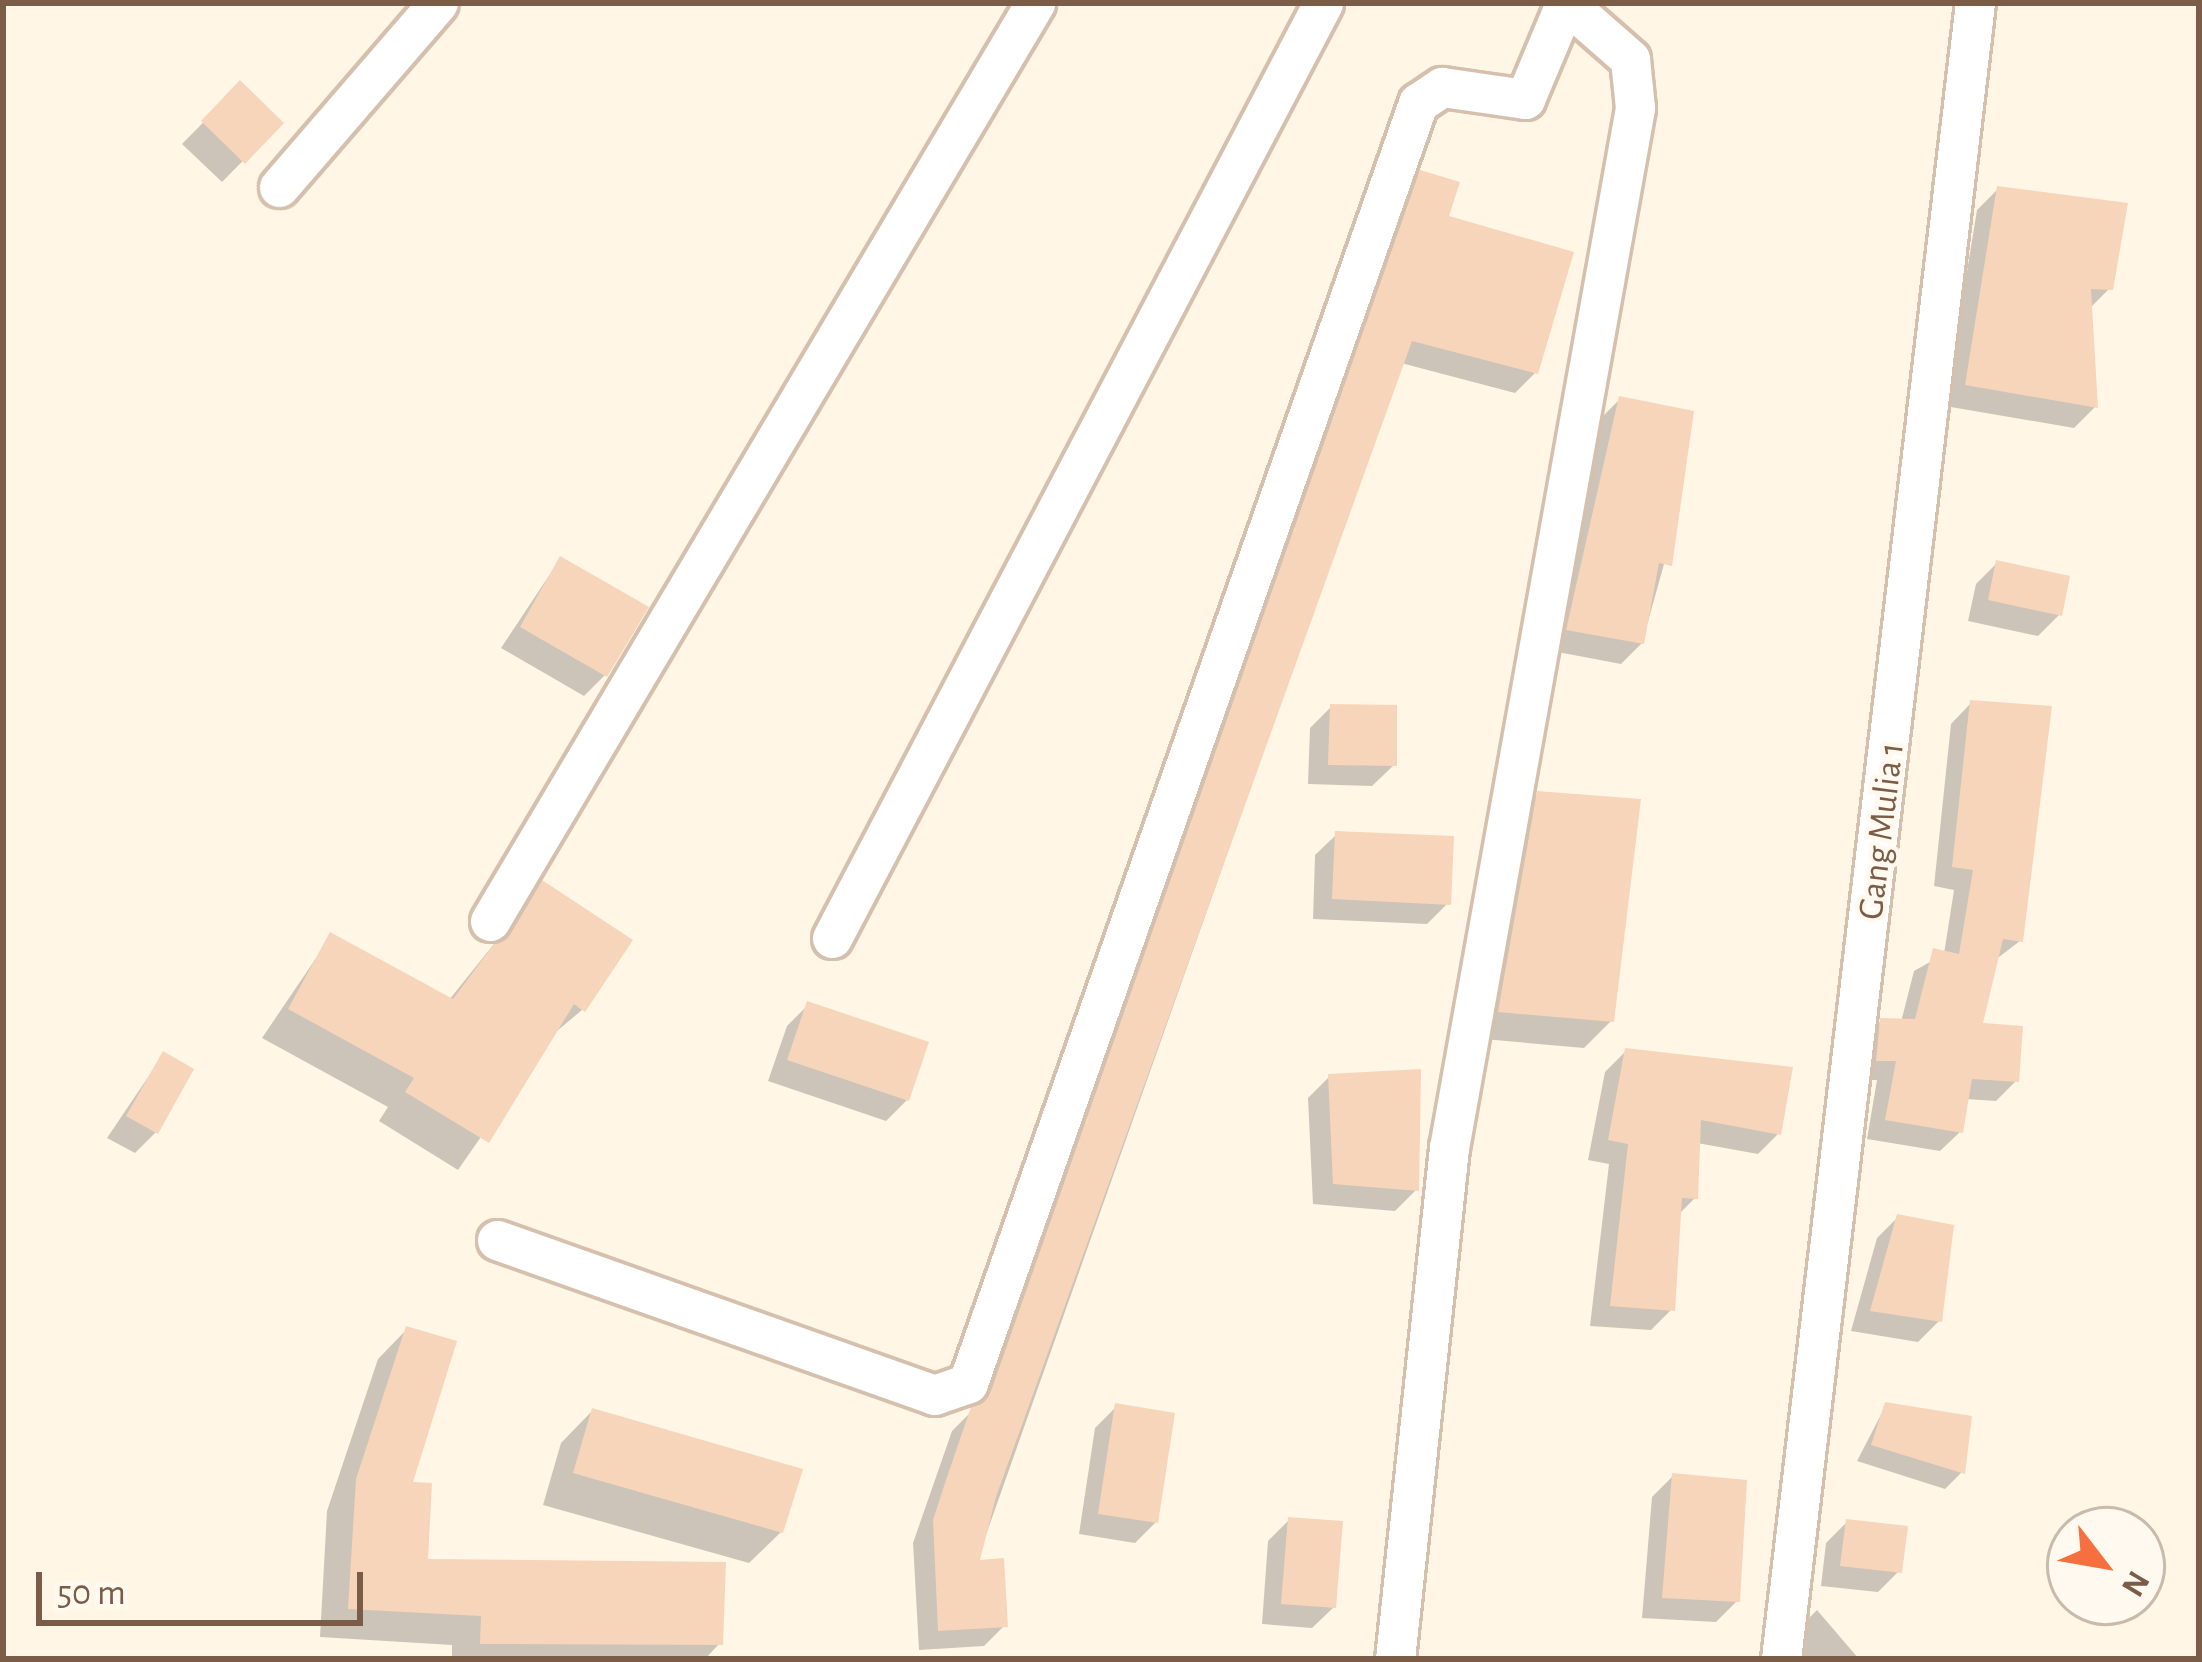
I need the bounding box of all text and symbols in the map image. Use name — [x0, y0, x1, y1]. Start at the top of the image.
street label: Gang Mulia 1 — [1850, 740, 1914, 922]
north arrow — [2046, 1506, 2166, 1626]
scale bar — [42, 1548, 369, 1622]
text: N — [2115, 1565, 2155, 1602]
text: 50 m — [57, 1575, 126, 1611]

